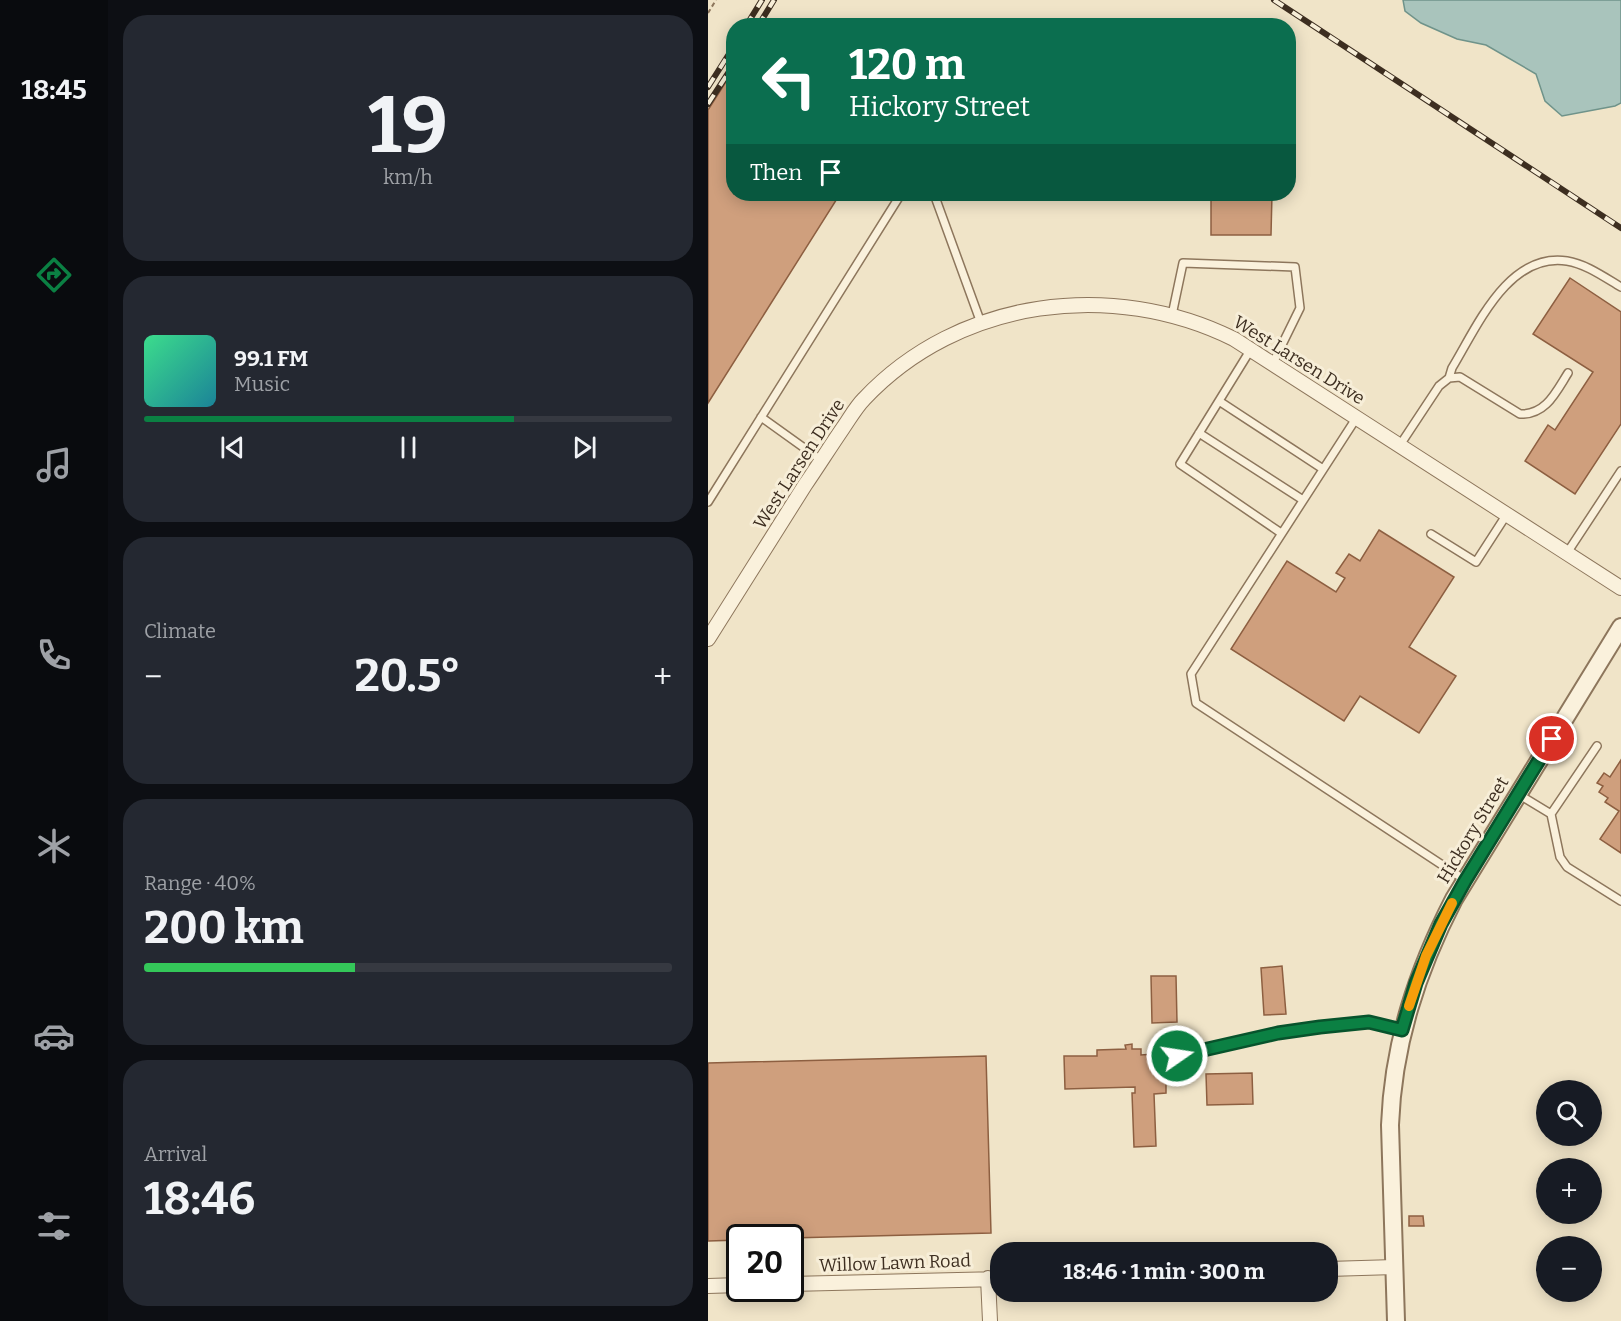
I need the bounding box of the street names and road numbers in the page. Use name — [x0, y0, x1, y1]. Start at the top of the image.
street label: West Larsen Drive — [1229, 311, 1369, 409]
street label: West Larsen Drive — [749, 395, 849, 533]
street label: Hickory Street — [1432, 772, 1514, 887]
street label: Willow Lawn Road — [819, 1249, 972, 1277]

